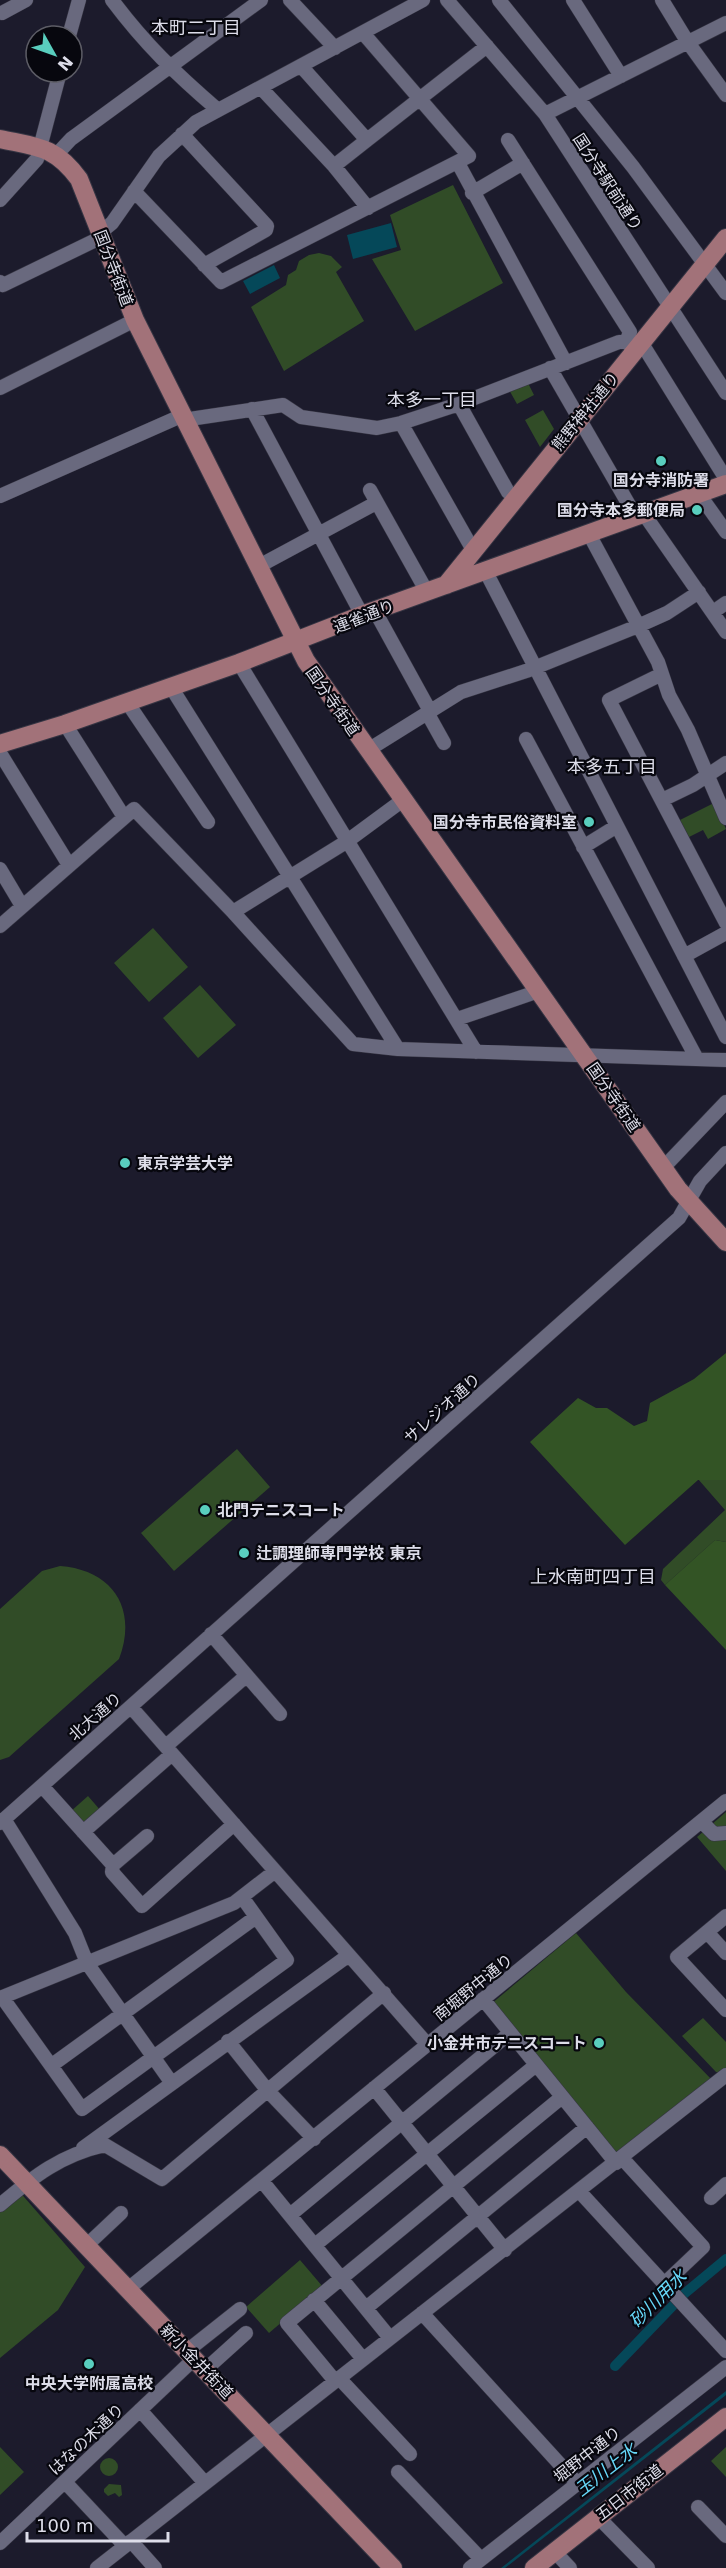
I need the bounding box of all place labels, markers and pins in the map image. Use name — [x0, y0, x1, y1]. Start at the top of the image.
marker: 国分寺消防署 — [654, 454, 668, 468]
place label: 国分寺消防署 — [613, 471, 709, 490]
place label: 国分寺本多郵便局 — [557, 501, 685, 520]
marker: 国分寺本多郵便局 — [690, 503, 704, 517]
place label: 国分寺市民俗資料室 — [433, 813, 577, 832]
marker: 国分寺市民俗資料室 — [582, 815, 596, 829]
place label: 東京学芸大学 — [137, 1154, 233, 1173]
marker: 東京学芸大学 — [118, 1156, 132, 1170]
place label: 北門テニスコート — [217, 1501, 345, 1520]
marker: 北門テニスコート — [198, 1503, 212, 1517]
place label: 辻調理師専門学校 東京 — [256, 1544, 422, 1563]
marker: 辻調理師専門学校 東京 — [237, 1546, 251, 1560]
place label: 小金井市テニスコート — [427, 2034, 587, 2053]
marker: 小金井市テニスコート — [592, 2036, 606, 2050]
marker: 中央大学附属高校 — [82, 2357, 96, 2371]
place label: 中央大学附属高校 — [25, 2374, 153, 2393]

